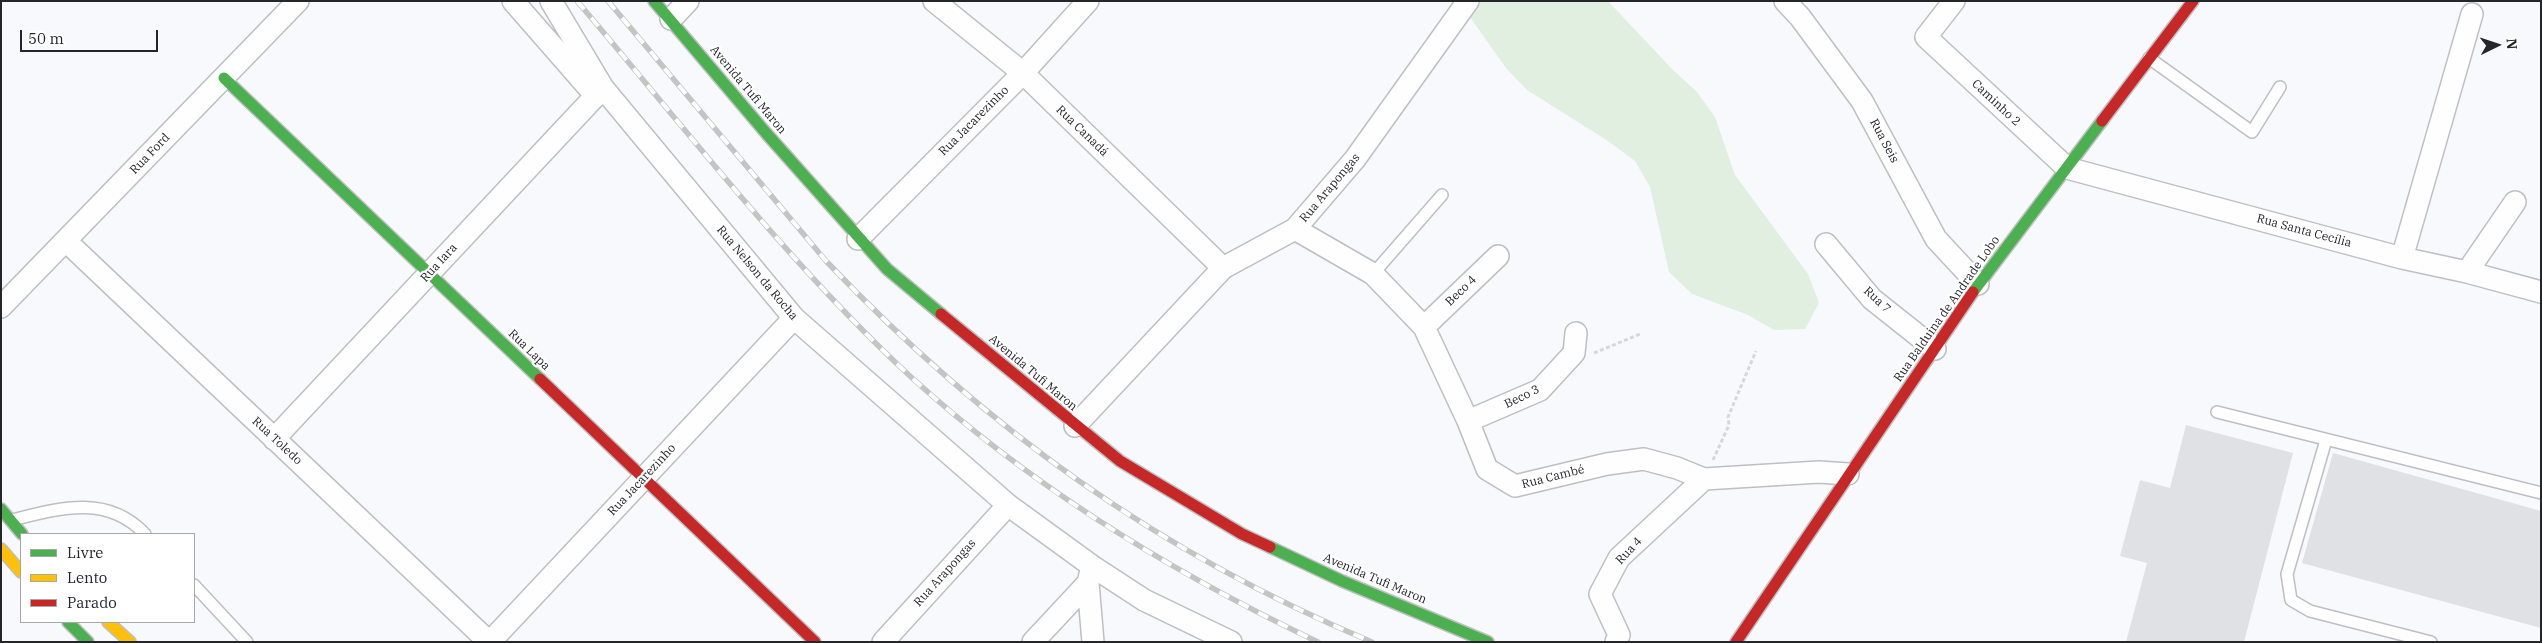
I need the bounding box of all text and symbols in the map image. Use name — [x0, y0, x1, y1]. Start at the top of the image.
scale bar — [22, 20, 160, 52]
north arrow — [2472, 20, 2522, 70]
text: 50 m — [28, 29, 64, 48]
text: N — [2503, 38, 2521, 50]
street label: Avenida Tufi Maron — [707, 43, 789, 137]
street label: Caminho 2 — [1969, 77, 2023, 129]
street label: Rua Jacarezinho — [936, 83, 1012, 159]
street label: Rua Canadá — [1053, 103, 1111, 159]
street label: Rua Seis — [1866, 116, 1902, 166]
street label: Rua Ford — [127, 131, 173, 177]
street label: Rua Arapongas — [1297, 151, 1363, 225]
street label: Rua Santa Cecília — [2255, 211, 2353, 251]
street label: Rua Nelson da Rocha — [713, 223, 801, 323]
street label: Rua Balduina de Andrade Lobo — [1891, 233, 2003, 385]
street label: Rua Iara — [418, 241, 460, 285]
street label: Beco 4 — [1443, 273, 1479, 309]
street label: Rua 7 — [1860, 284, 1894, 316]
street label: Rua Lapa — [505, 327, 553, 373]
street label: Avenida Tufi Maron — [986, 332, 1080, 414]
street label: Beco 3 — [1502, 382, 1542, 412]
street label: Rua Toledo — [249, 414, 305, 468]
street label: Rua Jacarezinho — [605, 441, 679, 519]
street label: Rua Cambé — [1520, 462, 1586, 492]
legend — [20, 533, 195, 623]
street label: Rua 4 — [1613, 534, 1645, 568]
street label: Rua Arapongas — [911, 536, 979, 610]
text: Livre — [67, 543, 103, 562]
street label: Avenida Tufi Maron — [1321, 551, 1429, 607]
text: Lento — [67, 568, 107, 587]
text: Parado — [67, 593, 117, 612]

